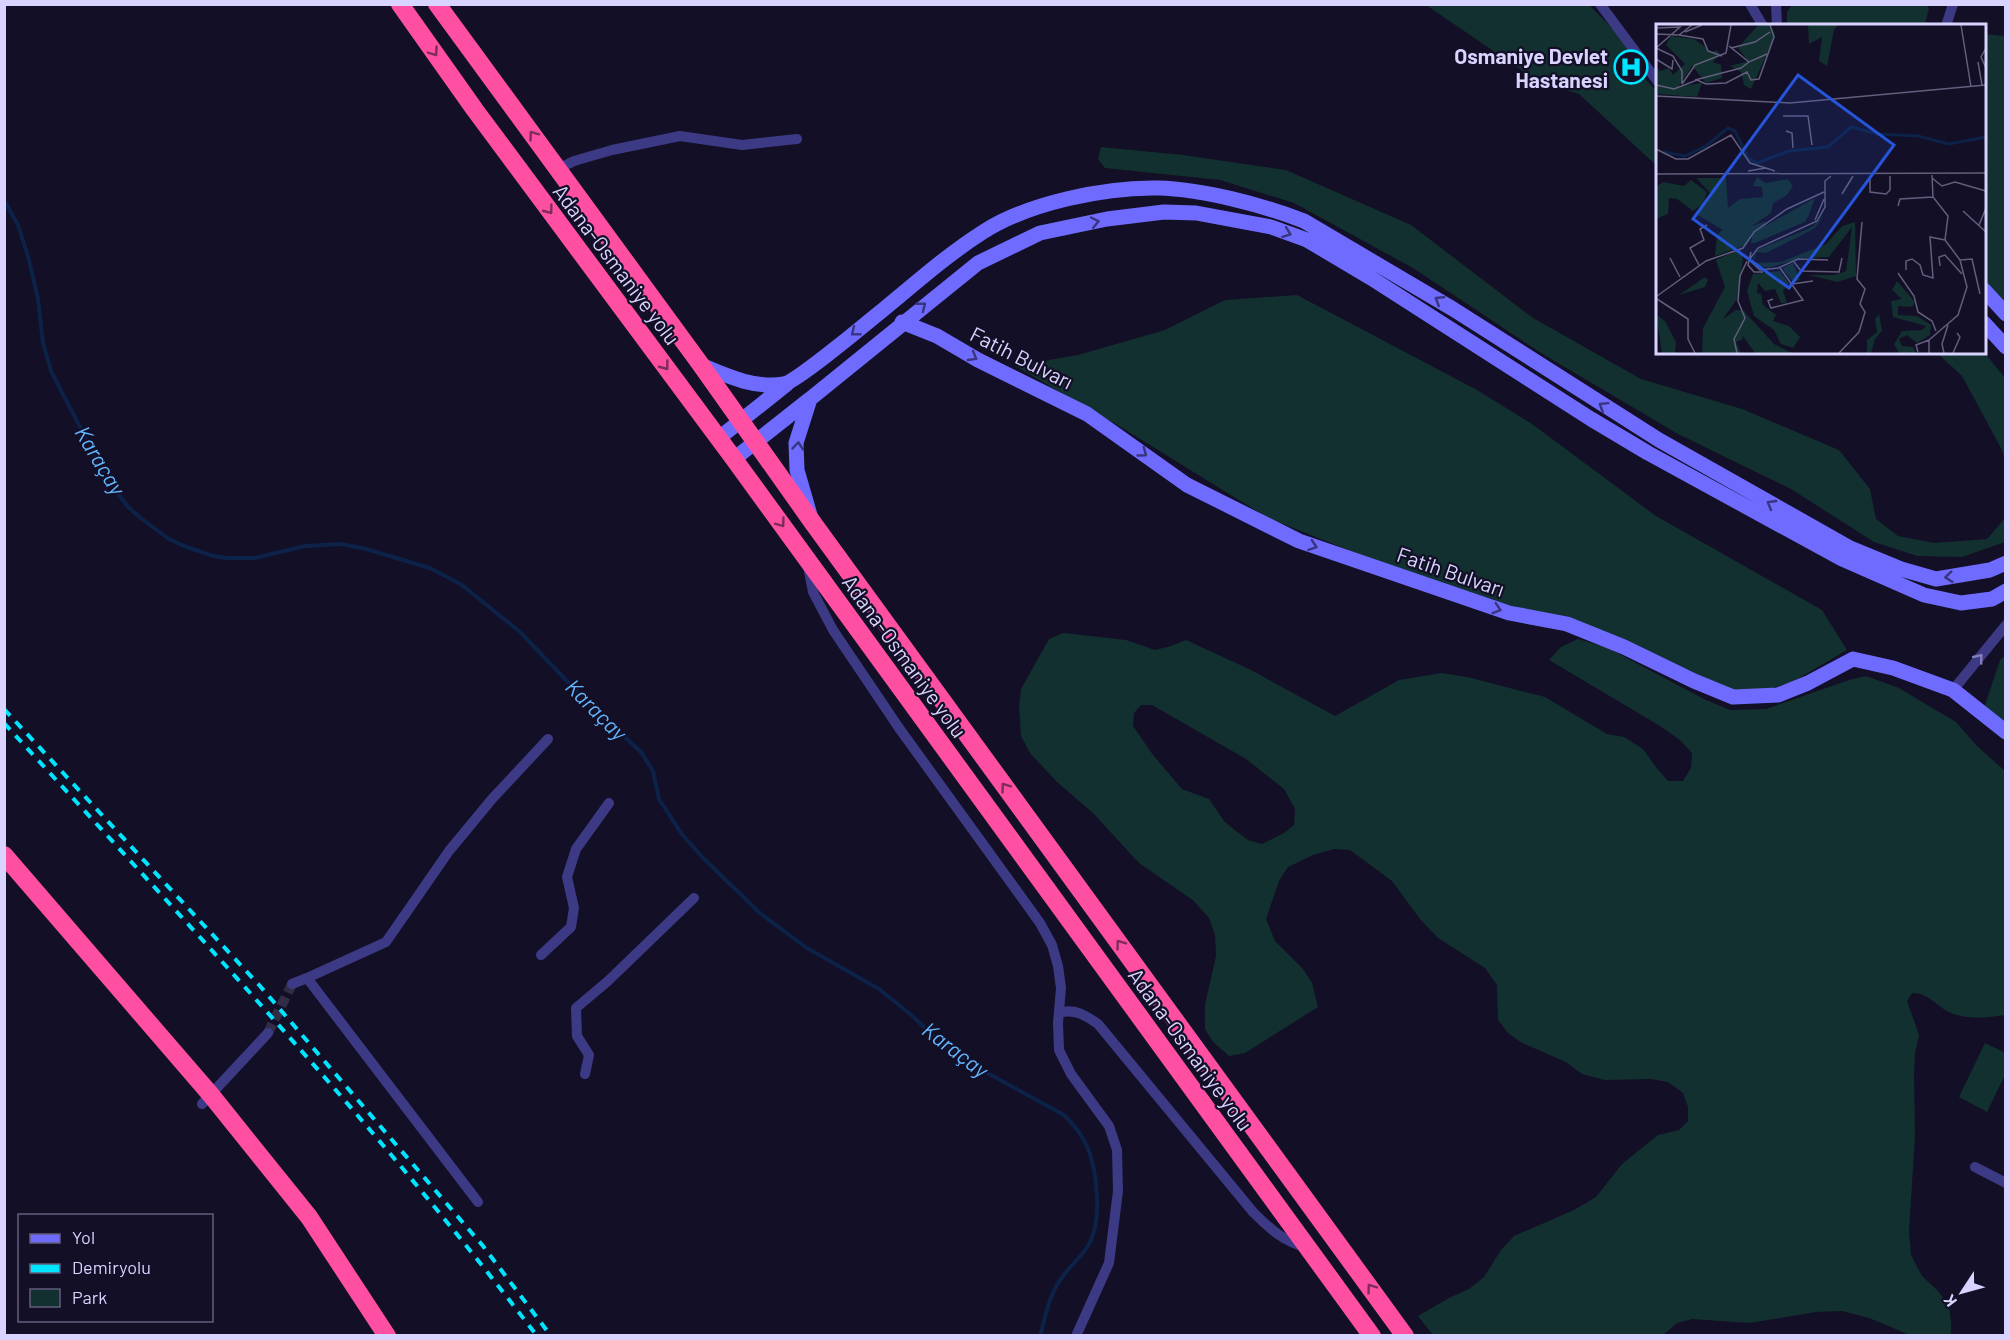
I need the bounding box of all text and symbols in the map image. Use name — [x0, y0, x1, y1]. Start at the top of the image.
inset map — [1656, 24, 1986, 354]
place label: Osmaniye Devlet Hastanesi — [1454, 43, 1608, 92]
one-way arrow — [427, 46, 438, 57]
hospital icon: Osmaniye Devlet Hastanesi — [1613, 49, 1649, 85]
one-way arrow — [530, 131, 541, 142]
street label: Adana-Osmaniye yolu — [548, 179, 686, 349]
one-way arrow — [541, 203, 552, 214]
one-way arrow — [1089, 216, 1099, 229]
one-way arrow — [1281, 225, 1291, 238]
one-way arrow — [1435, 296, 1445, 308]
one-way arrow — [916, 303, 927, 314]
street label: Fatih Bulvarı — [966, 320, 1078, 394]
one-way arrow — [851, 325, 862, 336]
one-way arrow — [967, 350, 977, 361]
one-way arrow — [658, 360, 669, 371]
one-way arrow — [1599, 401, 1609, 413]
water label: Karaçay — [70, 421, 132, 500]
one-way arrow — [791, 441, 804, 451]
one-way arrow — [1136, 445, 1147, 456]
one-way arrow — [1767, 500, 1777, 511]
one-way arrow — [773, 517, 784, 528]
one-way arrow — [1307, 539, 1318, 552]
street label: Fatih Bulvarı — [1394, 541, 1508, 601]
street label: Adana-Osmaniye yolu — [838, 570, 972, 742]
one-way arrow — [1945, 570, 1954, 583]
one-way arrow — [1491, 602, 1502, 614]
one-way arrow — [1972, 654, 1983, 665]
water label: Karaçay — [561, 673, 634, 746]
one-way arrow — [1001, 782, 1012, 793]
one-way arrow — [1116, 940, 1127, 951]
street label: Adana-Osmaniye yolu — [1124, 963, 1258, 1135]
water label: Karaçay — [918, 1016, 995, 1083]
legend — [18, 1214, 213, 1322]
text: Yol — [72, 1226, 95, 1248]
text: Demiryolu — [72, 1256, 151, 1278]
north arrow — [1932, 1262, 1992, 1322]
one-way arrow — [1367, 1284, 1378, 1295]
text: Park — [72, 1286, 107, 1308]
text: K — [1939, 1291, 1960, 1311]

